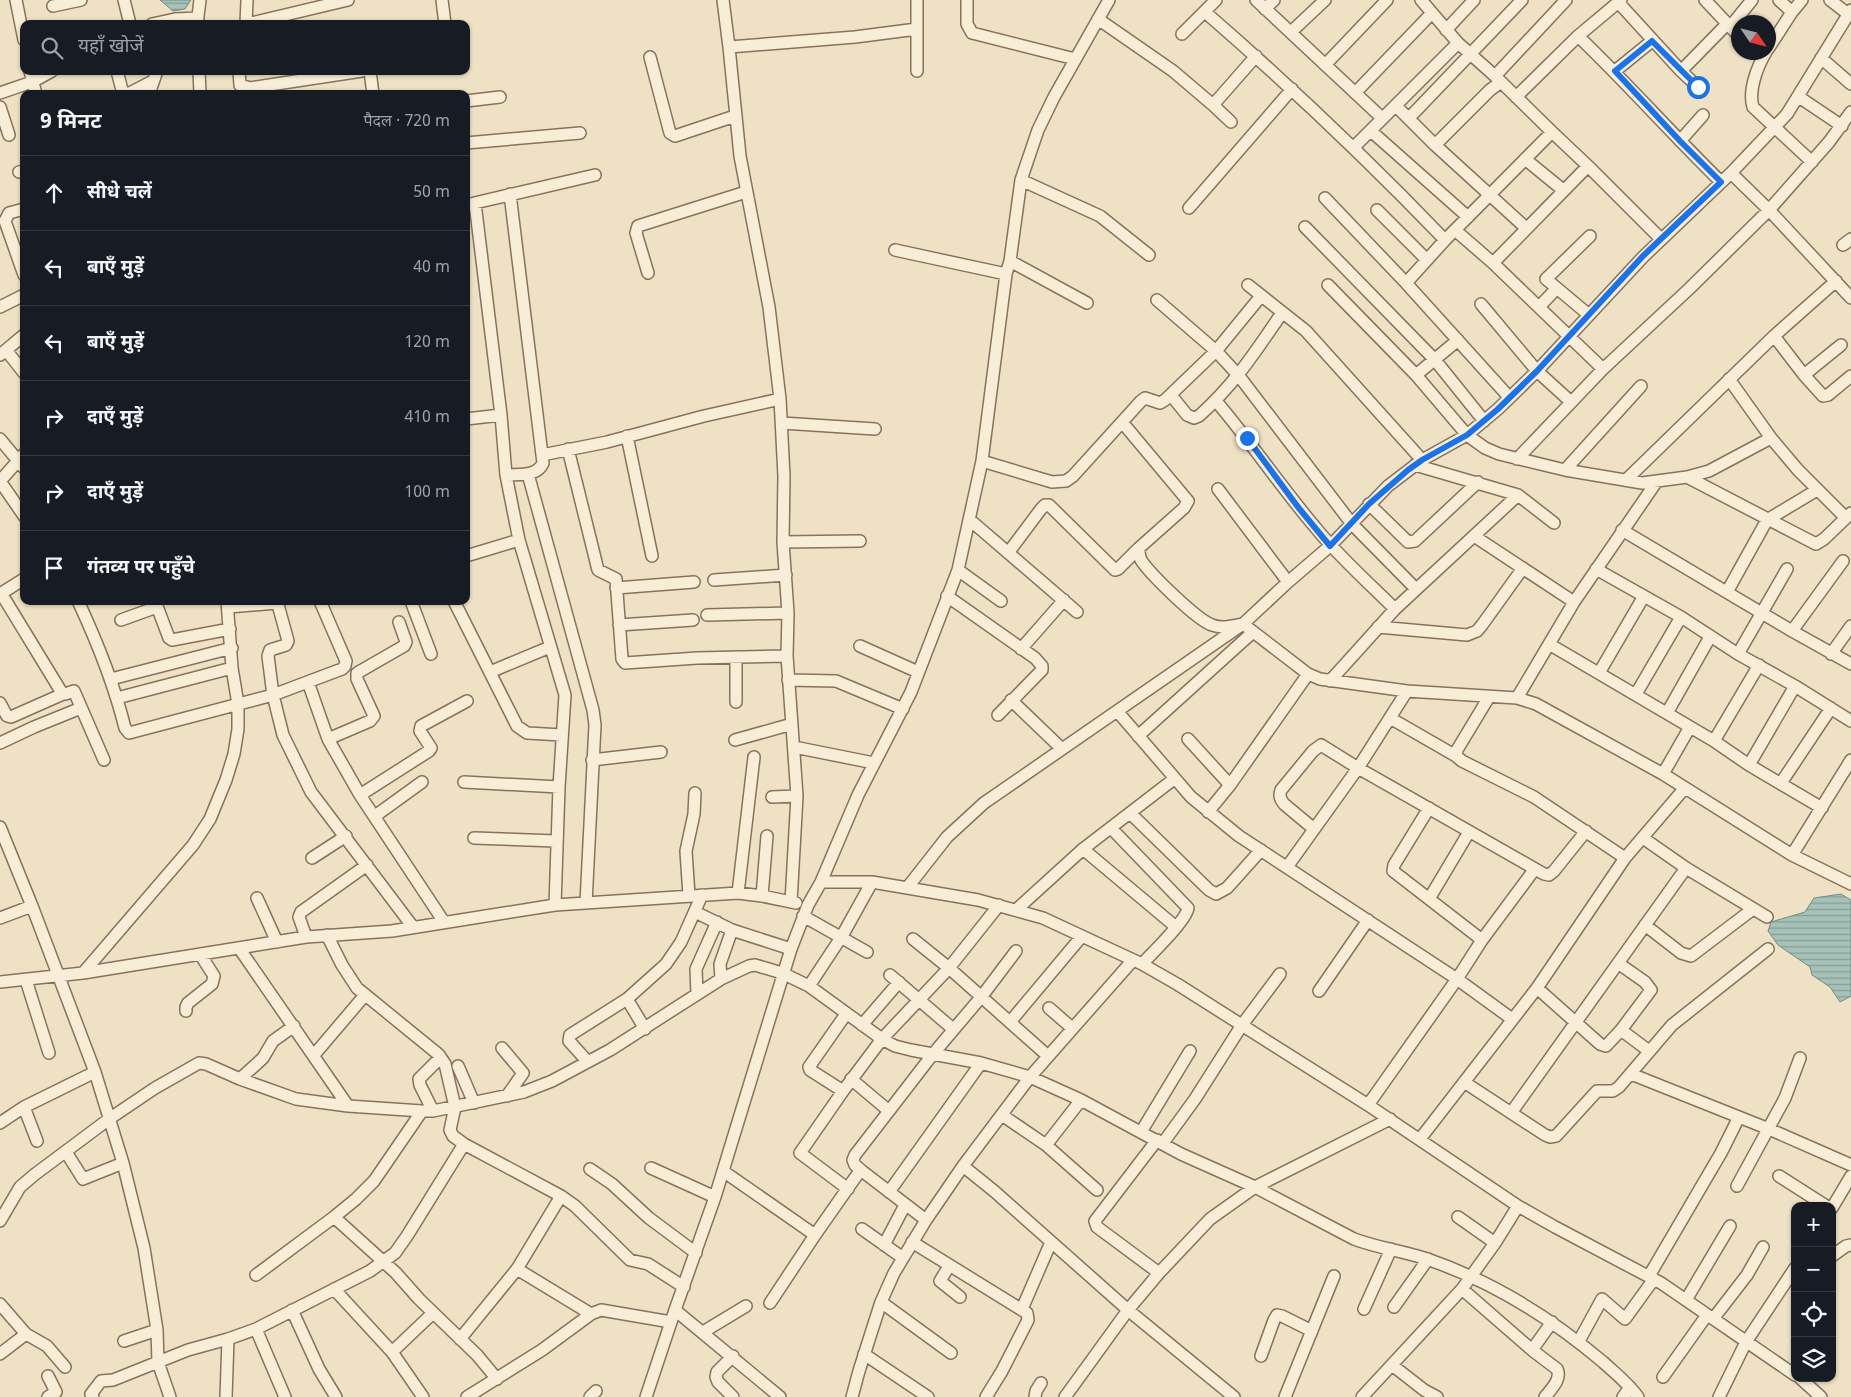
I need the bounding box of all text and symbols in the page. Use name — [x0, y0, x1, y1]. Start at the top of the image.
north arrow — [1731, 15, 1776, 60]
search box — [20, 20, 470, 75]
icon: search — [38, 34, 66, 62]
text: यहाँ खोजें — [78, 35, 144, 60]
route start — [1687, 76, 1710, 99]
text: 9 मिनट — [40, 109, 101, 137]
text: पैदल · 720 m — [363, 112, 450, 133]
icon: ahead — [40, 179, 68, 207]
text: सीधे चलें — [87, 181, 152, 206]
text: 50 m — [413, 183, 450, 204]
icon: left — [40, 254, 68, 282]
text: बाएँ मुड़ें — [87, 256, 144, 281]
text: 40 m — [413, 258, 450, 279]
icon: left — [40, 329, 68, 357]
text: बाएँ मुड़ें — [87, 331, 144, 356]
text: 120 m — [404, 333, 450, 354]
icon: right — [40, 404, 68, 432]
text: दाएँ मुड़ें — [87, 406, 143, 431]
text: 410 m — [404, 408, 450, 429]
route end — [1236, 427, 1259, 450]
icon: right — [40, 479, 68, 507]
text: दाएँ मुड़ें — [87, 481, 143, 506]
text: 100 m — [404, 483, 450, 504]
icon: arrive — [40, 554, 68, 582]
text: गंतव्य पर पहुँचे — [87, 556, 195, 581]
map controls — [1791, 1202, 1836, 1382]
button: + — [1791, 1202, 1836, 1247]
button: − — [1791, 1247, 1836, 1292]
button: locate — [1791, 1292, 1836, 1337]
button: layers — [1791, 1337, 1836, 1382]

